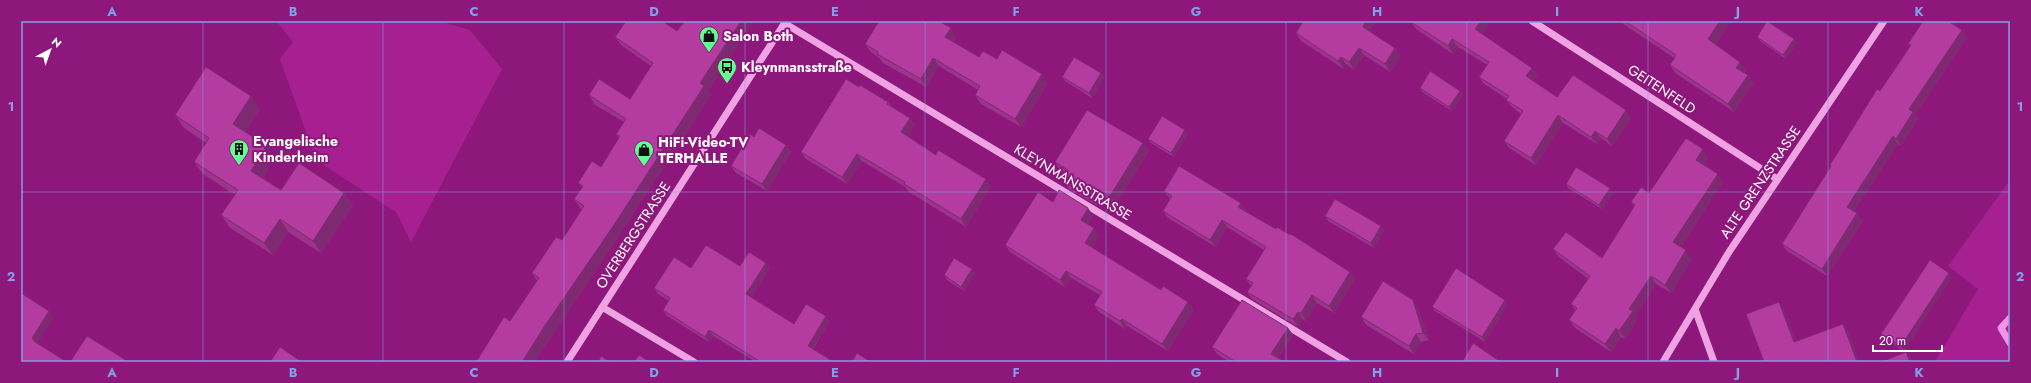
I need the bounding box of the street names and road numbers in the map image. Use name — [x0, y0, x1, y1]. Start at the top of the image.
street label: GEITENFELD — [1624, 59, 1700, 119]
street label: ALTE GRENZSTRASSE — [1715, 122, 1805, 242]
street label: KLEYNMANSSTRASSE — [1010, 139, 1136, 225]
street label: OVERBERGSTRASSE — [591, 178, 675, 292]

